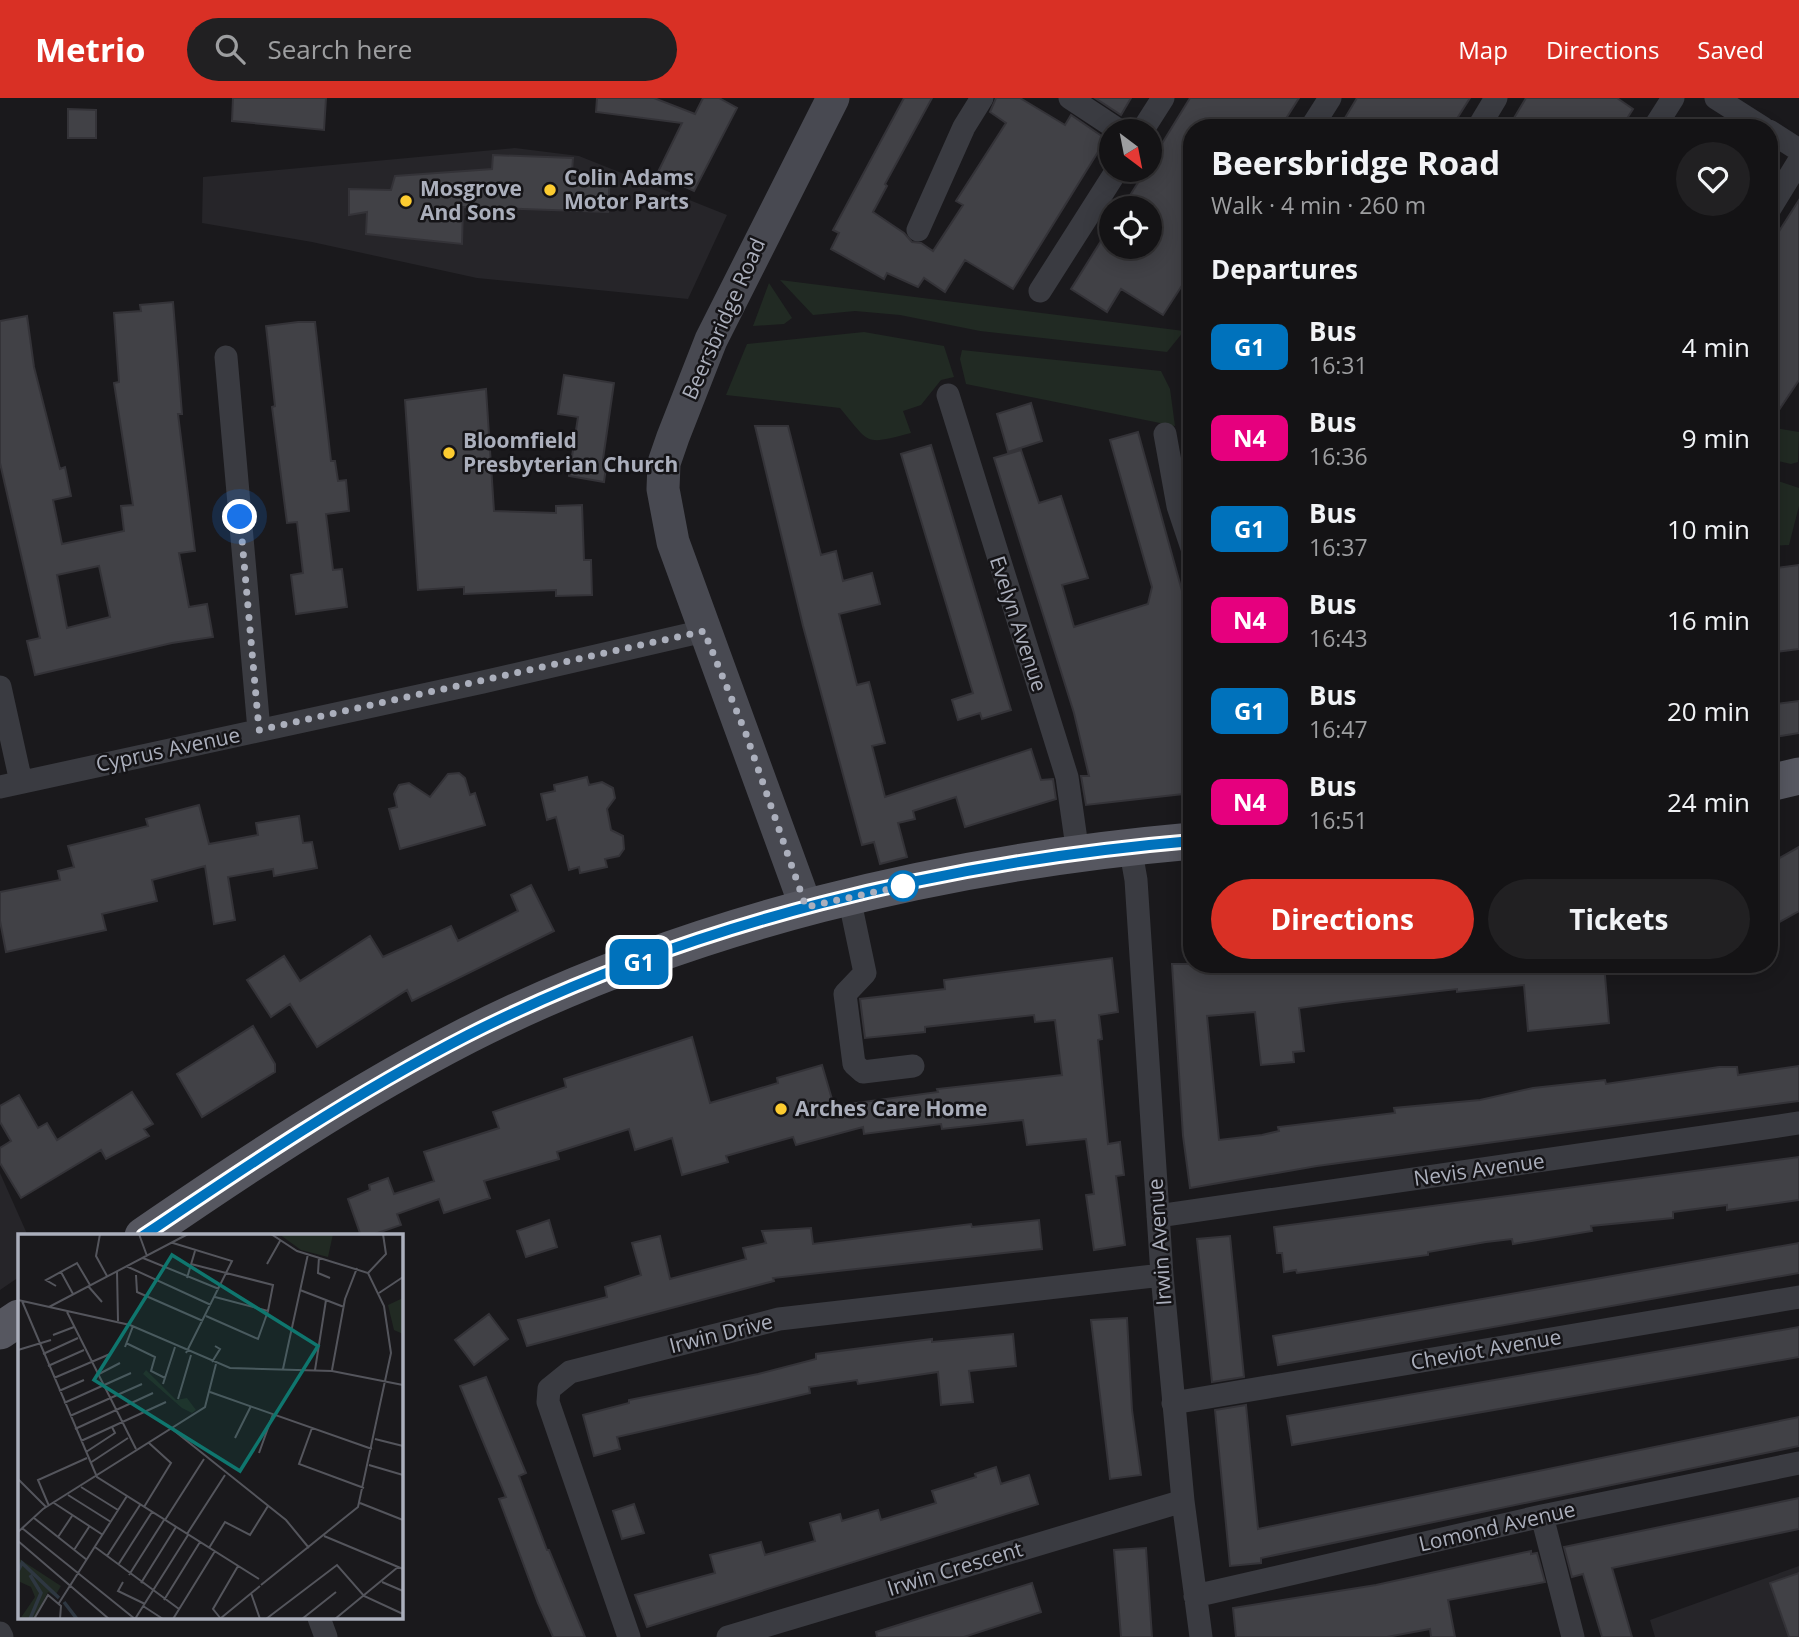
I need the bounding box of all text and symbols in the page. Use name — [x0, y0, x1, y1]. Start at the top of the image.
search box — [187, 18, 677, 81]
text: Metrio — [35, 27, 145, 72]
icon: search — [211, 30, 249, 68]
text: Search here — [267, 31, 412, 67]
text: Map — [1458, 33, 1508, 66]
text: Directions — [1546, 33, 1659, 66]
text: Saved — [1697, 33, 1764, 66]
north arrow — [1099, 119, 1162, 182]
map controls — [1099, 119, 1162, 259]
text: Beersbridge Road — [1211, 140, 1500, 185]
button: heart — [1676, 142, 1750, 216]
place label: Colin Adams Motor Parts — [564, 163, 694, 215]
place label: Mosgrove And Sons — [420, 174, 522, 226]
marker: Colin Adams Motor Parts — [542, 182, 558, 198]
text: Walk · 4 min · 260 m — [1211, 189, 1426, 221]
marker: Mosgrove And Sons — [398, 193, 414, 209]
button: locate — [1099, 196, 1162, 259]
street label: Beersbridge Road — [675, 233, 771, 404]
text: Departures — [1211, 251, 1358, 287]
text: Bus — [1309, 313, 1356, 349]
text: 4 min — [1682, 329, 1750, 365]
text: G1 — [1234, 330, 1265, 363]
text: 16:31 — [1309, 349, 1368, 381]
text: Bus — [1309, 404, 1356, 440]
text: 9 min — [1682, 420, 1750, 456]
text: N4 — [1233, 421, 1266, 454]
place label: Bloomfield Presbyterian Church — [463, 426, 678, 478]
text: 16:36 — [1309, 440, 1368, 472]
marker: Bloomfield Presbyterian Church — [441, 445, 457, 461]
text: Bus — [1309, 495, 1356, 531]
your location — [222, 499, 257, 534]
text: 10 min — [1667, 511, 1750, 547]
text: G1 — [1234, 512, 1265, 545]
text: 16:37 — [1309, 531, 1368, 563]
street label: Evelyn Avenue — [984, 552, 1054, 695]
text: Bus — [1309, 586, 1356, 622]
text: 16 min — [1667, 602, 1750, 638]
text: N4 — [1233, 603, 1266, 636]
text: 16:43 — [1309, 622, 1368, 654]
text: Bus — [1309, 677, 1356, 713]
text: 20 min — [1667, 693, 1750, 729]
text: G1 — [1234, 694, 1265, 727]
text: 16:47 — [1309, 713, 1368, 745]
street label: Cyprus Avenue — [93, 720, 242, 778]
text: Bus — [1309, 768, 1356, 804]
text: 24 min — [1667, 784, 1750, 820]
text: N4 — [1233, 785, 1266, 818]
text: 16:51 — [1309, 804, 1368, 836]
unlabelled marker — [888, 871, 918, 901]
button: Directions — [1211, 879, 1474, 959]
button: Tickets — [1488, 879, 1750, 959]
line badge: G1 — [608, 939, 670, 985]
text: G1 — [623, 945, 655, 978]
place label: Arches Care Home — [795, 1094, 988, 1122]
marker: Arches Care Home — [773, 1101, 789, 1117]
street label: Nevis Avenue — [1412, 1146, 1546, 1192]
street label: Irwin Avenue — [1141, 1178, 1177, 1307]
inset map — [18, 1234, 402, 1620]
street label: Irwin Drive — [666, 1307, 775, 1359]
street label: Cheviot Avenue — [1408, 1322, 1563, 1376]
street label: Lomond Avenue — [1416, 1494, 1578, 1558]
street label: Irwin Crescent — [884, 1534, 1026, 1602]

